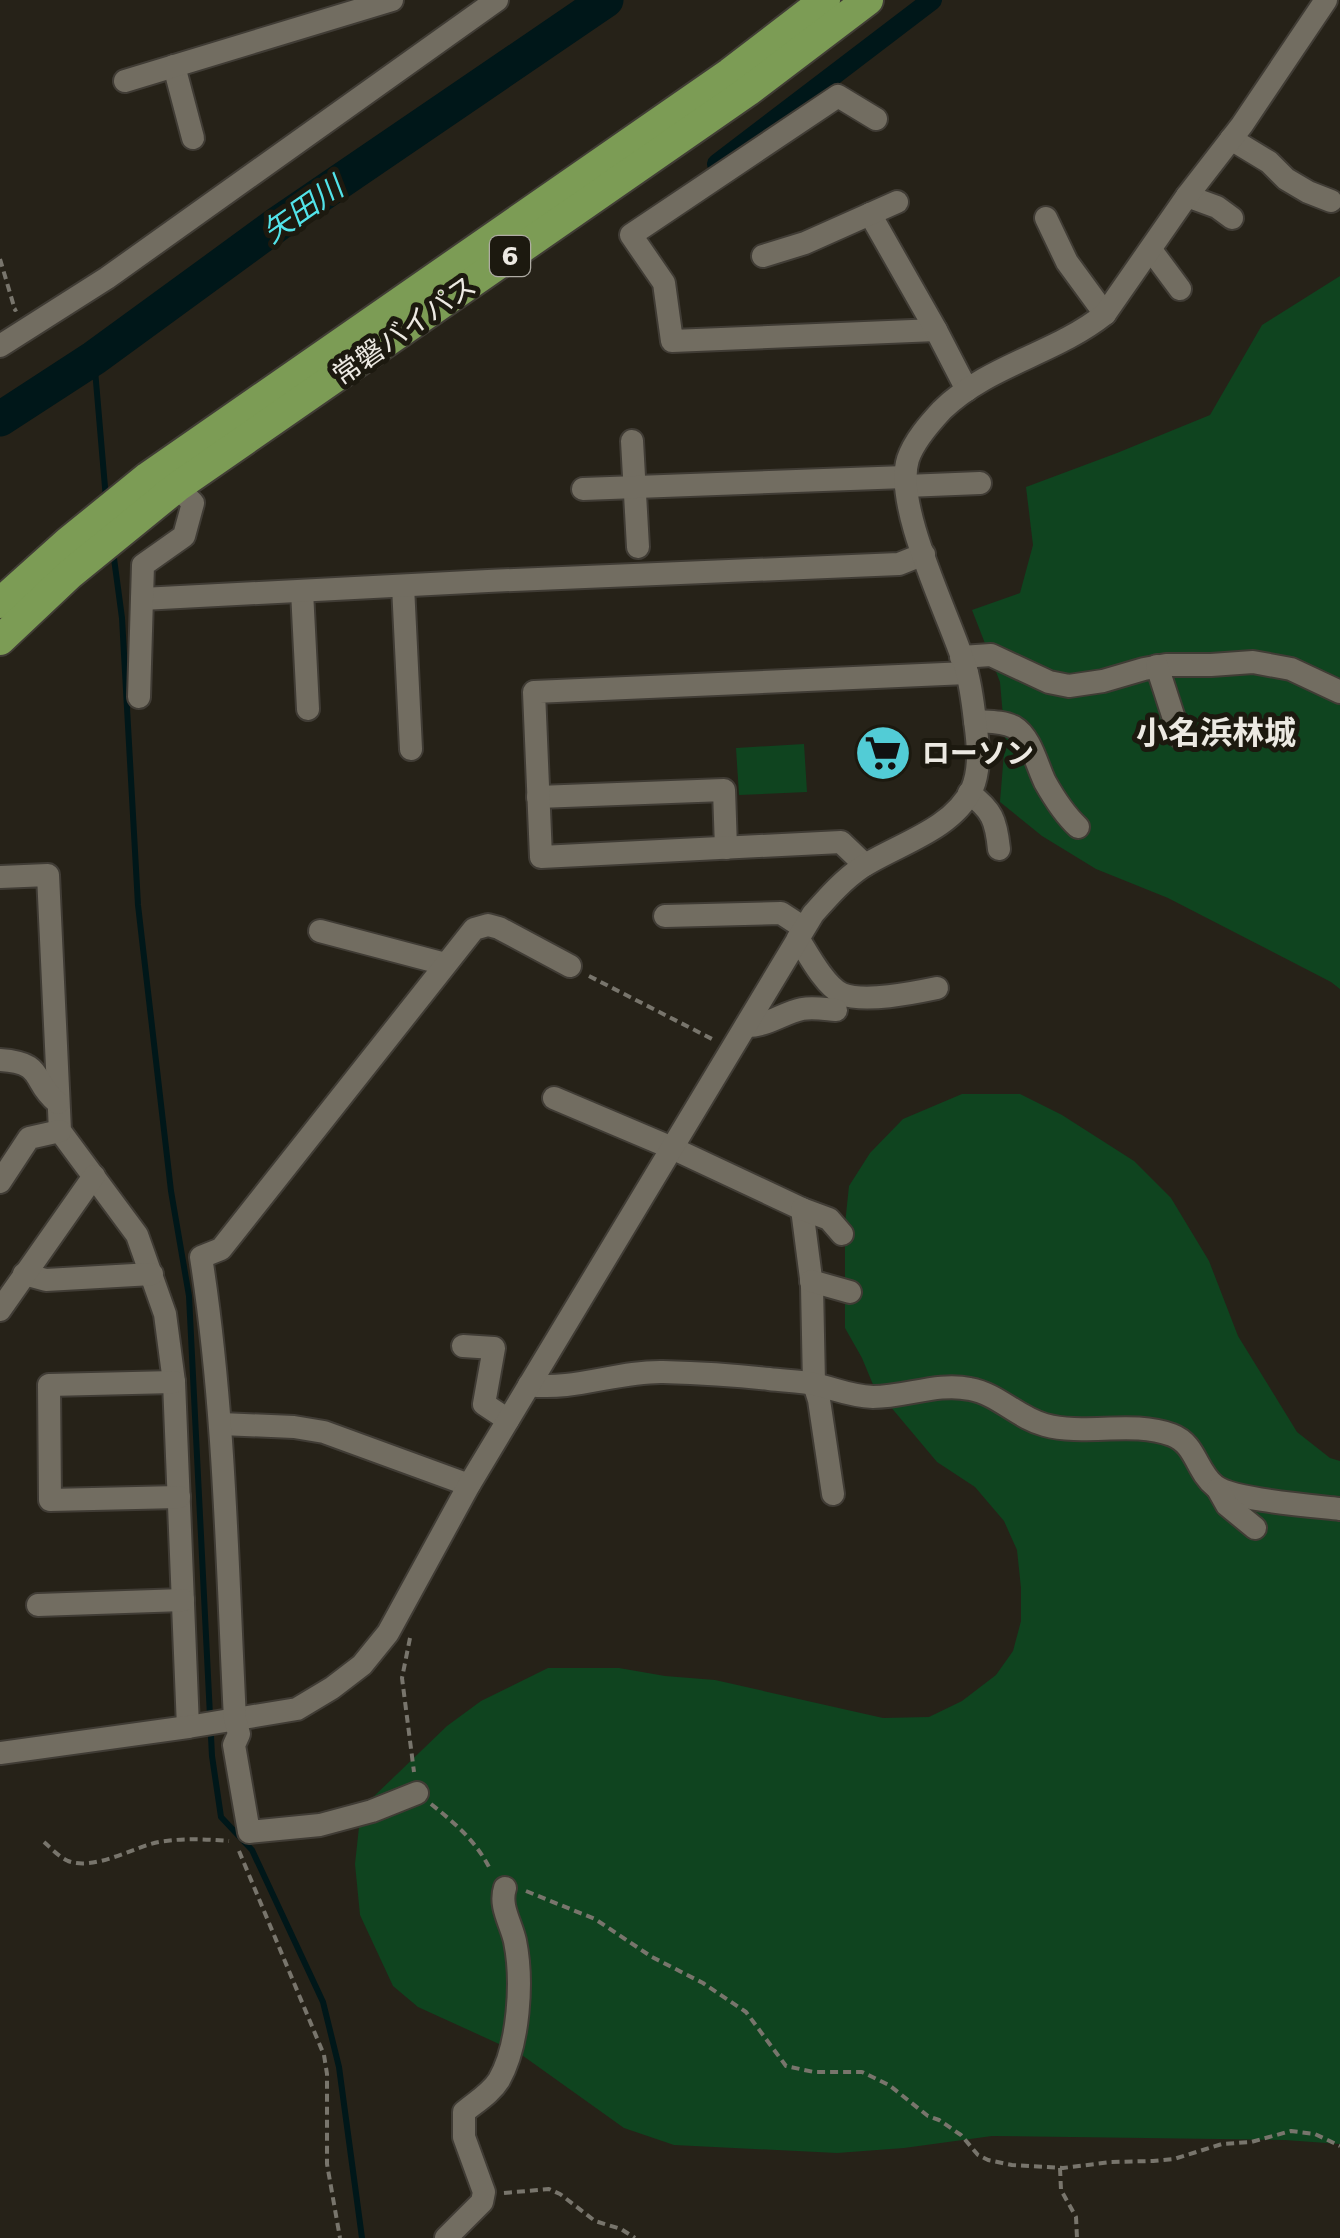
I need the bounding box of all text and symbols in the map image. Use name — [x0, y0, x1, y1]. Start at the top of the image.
water label: 矢田川 — [256, 168, 352, 250]
road number: 6 — [490, 236, 530, 276]
street label: 常磐バイパス — [326, 269, 482, 392]
district label: 小名浜林城 — [1136, 714, 1296, 752]
supermarket icon: ローソン — [853, 723, 913, 783]
place label: ローソン — [922, 737, 1034, 770]

